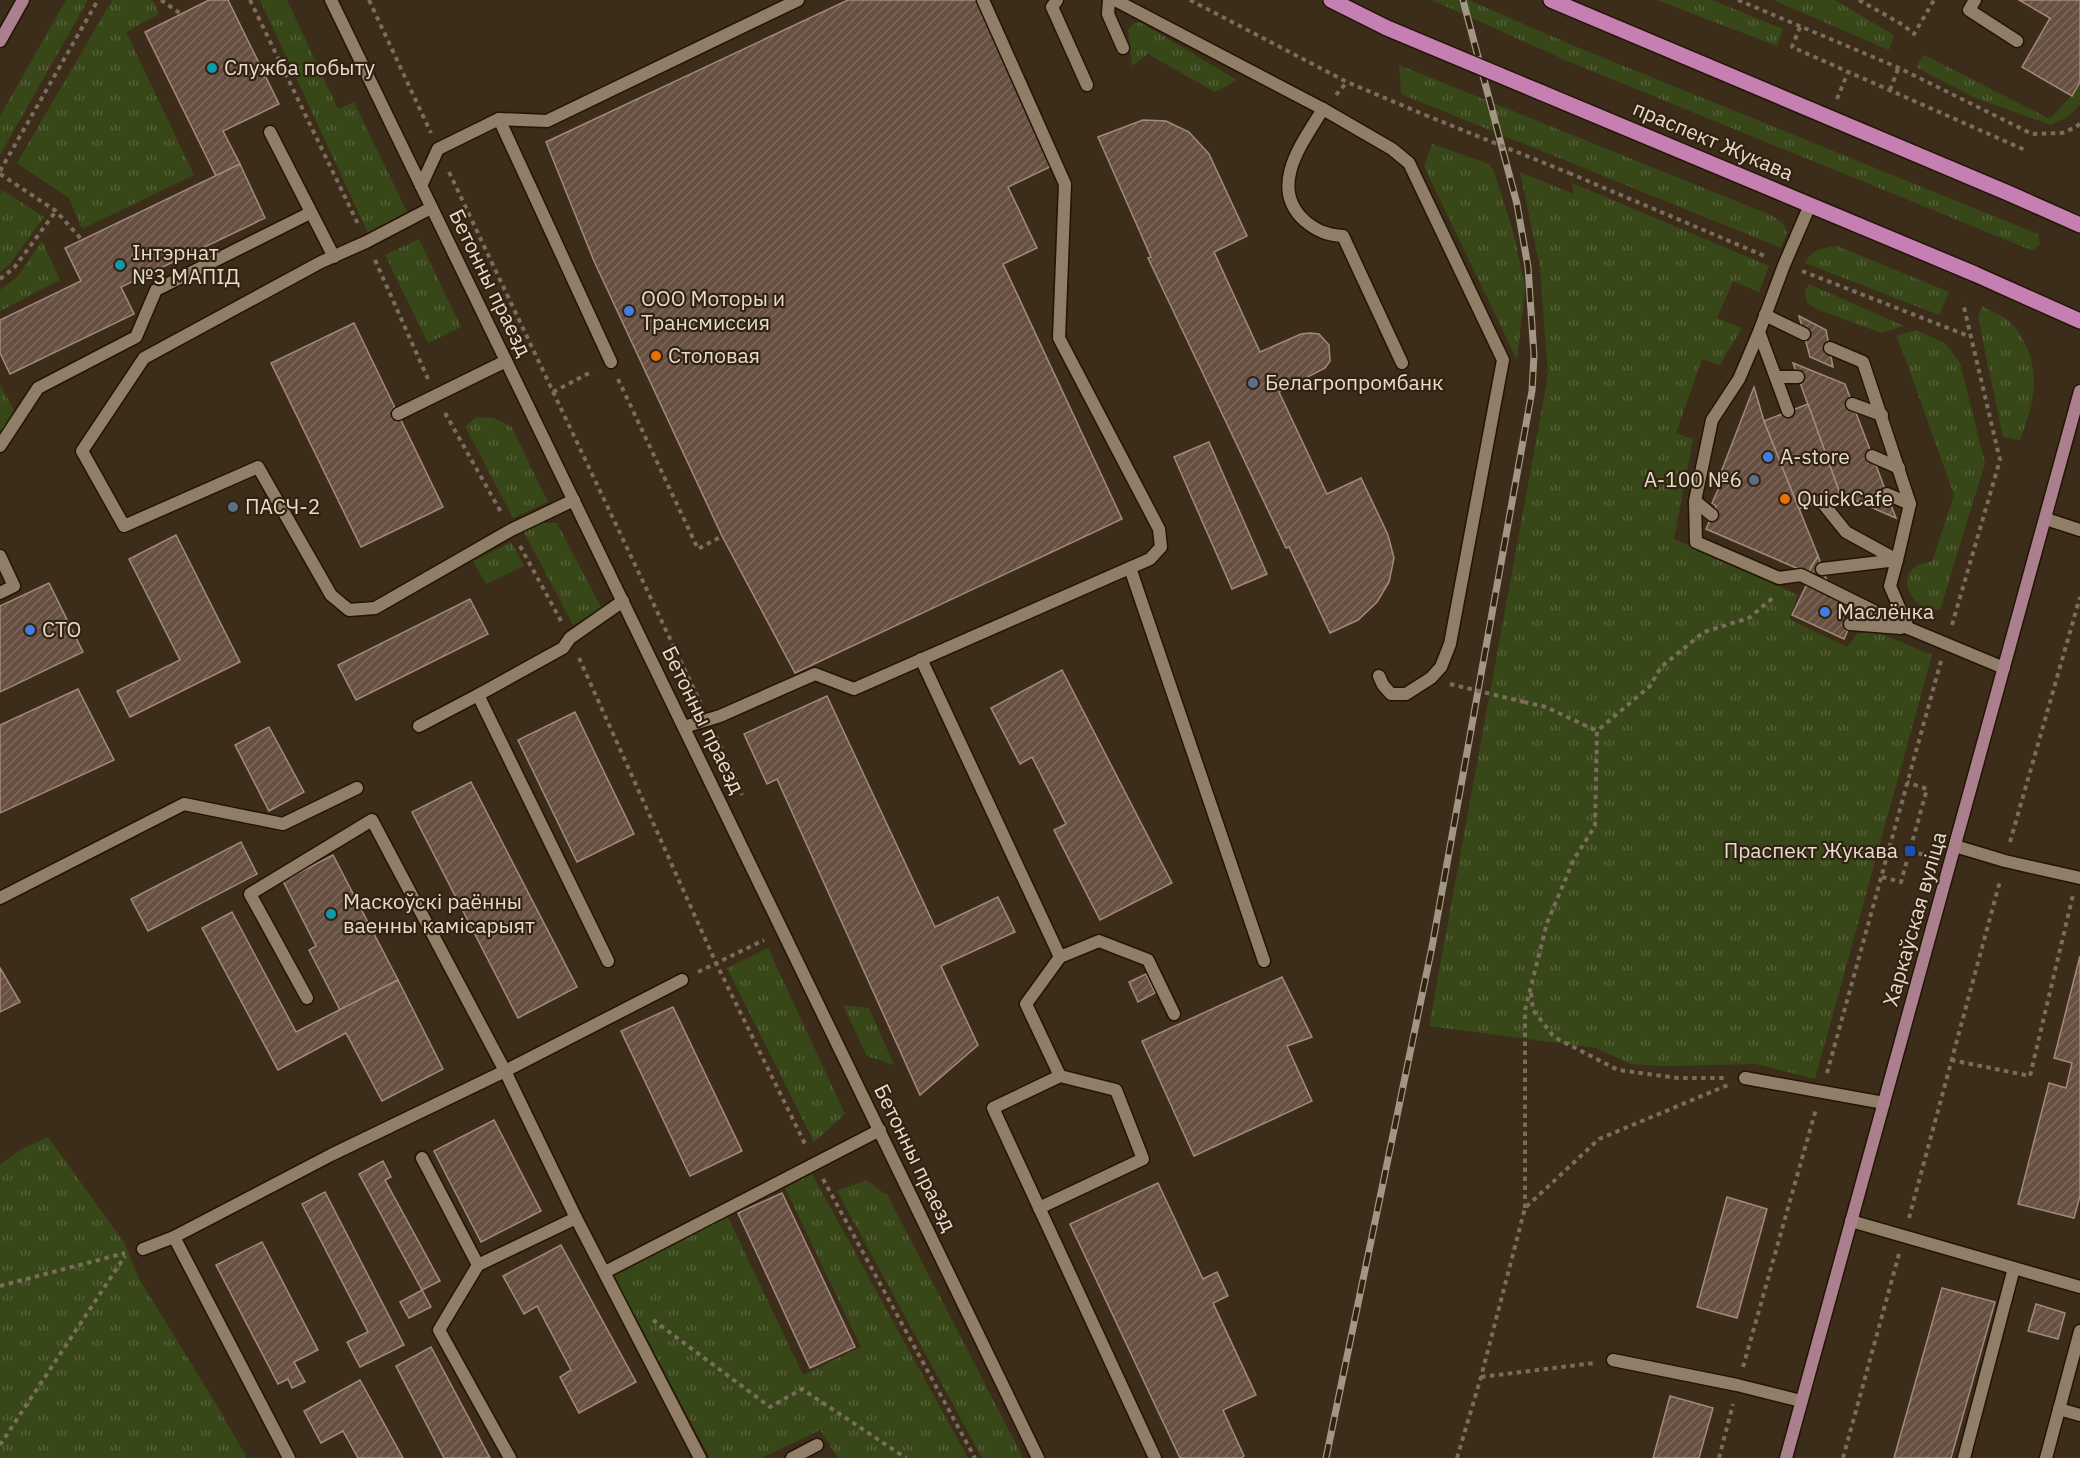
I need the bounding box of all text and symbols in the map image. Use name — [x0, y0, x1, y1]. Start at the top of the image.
place label: Служба побыту — [224, 53, 376, 81]
marker: Служба побыту — [205, 61, 219, 75]
street label: праспект Жукава — [1629, 94, 1798, 187]
street label: Бетонны праезд — [443, 204, 539, 361]
place label: Інтэрнат №3 МАПІД — [132, 238, 240, 290]
marker: Інтэрнат №3 МАПІД — [113, 258, 127, 272]
place label: ООО Моторы и Трансмиссия — [641, 284, 785, 336]
marker: ООО Моторы и Трансмиссия — [622, 304, 636, 318]
place label: Столовая — [668, 341, 760, 369]
marker: Столовая — [649, 349, 663, 363]
place label: Белагропромбанк — [1265, 368, 1444, 396]
marker: Белагропромбанк — [1246, 376, 1260, 390]
place label: А-store — [1780, 442, 1850, 470]
marker: А-store — [1761, 450, 1775, 464]
place label: А-100 №6 — [1644, 465, 1742, 493]
marker: А-100 №6 — [1747, 473, 1761, 487]
place label: QuickCafe — [1797, 484, 1893, 512]
place label: ПАСЧ-2 — [245, 492, 320, 520]
marker: QuickCafe — [1778, 492, 1792, 506]
marker: ПАСЧ-2 — [226, 500, 240, 514]
place label: Маслёнка — [1837, 597, 1934, 625]
marker: Маслёнка — [1818, 605, 1832, 619]
place label: СТО — [42, 615, 81, 643]
marker: СТО — [23, 623, 37, 637]
street label: Бетонны праезд — [656, 641, 752, 798]
street label: Харкаўская вуліца — [1876, 828, 1952, 1009]
place label: Праспект Жукава — [1724, 836, 1898, 864]
marker: Праспект Жукава — [1903, 844, 1917, 858]
place label: Маскоўскі раённы ваенны камісарыят — [343, 887, 535, 939]
marker: Маскоўскі раённы ваенны камісарыят — [324, 907, 338, 921]
street label: Бетонны праезд — [868, 1079, 964, 1236]

